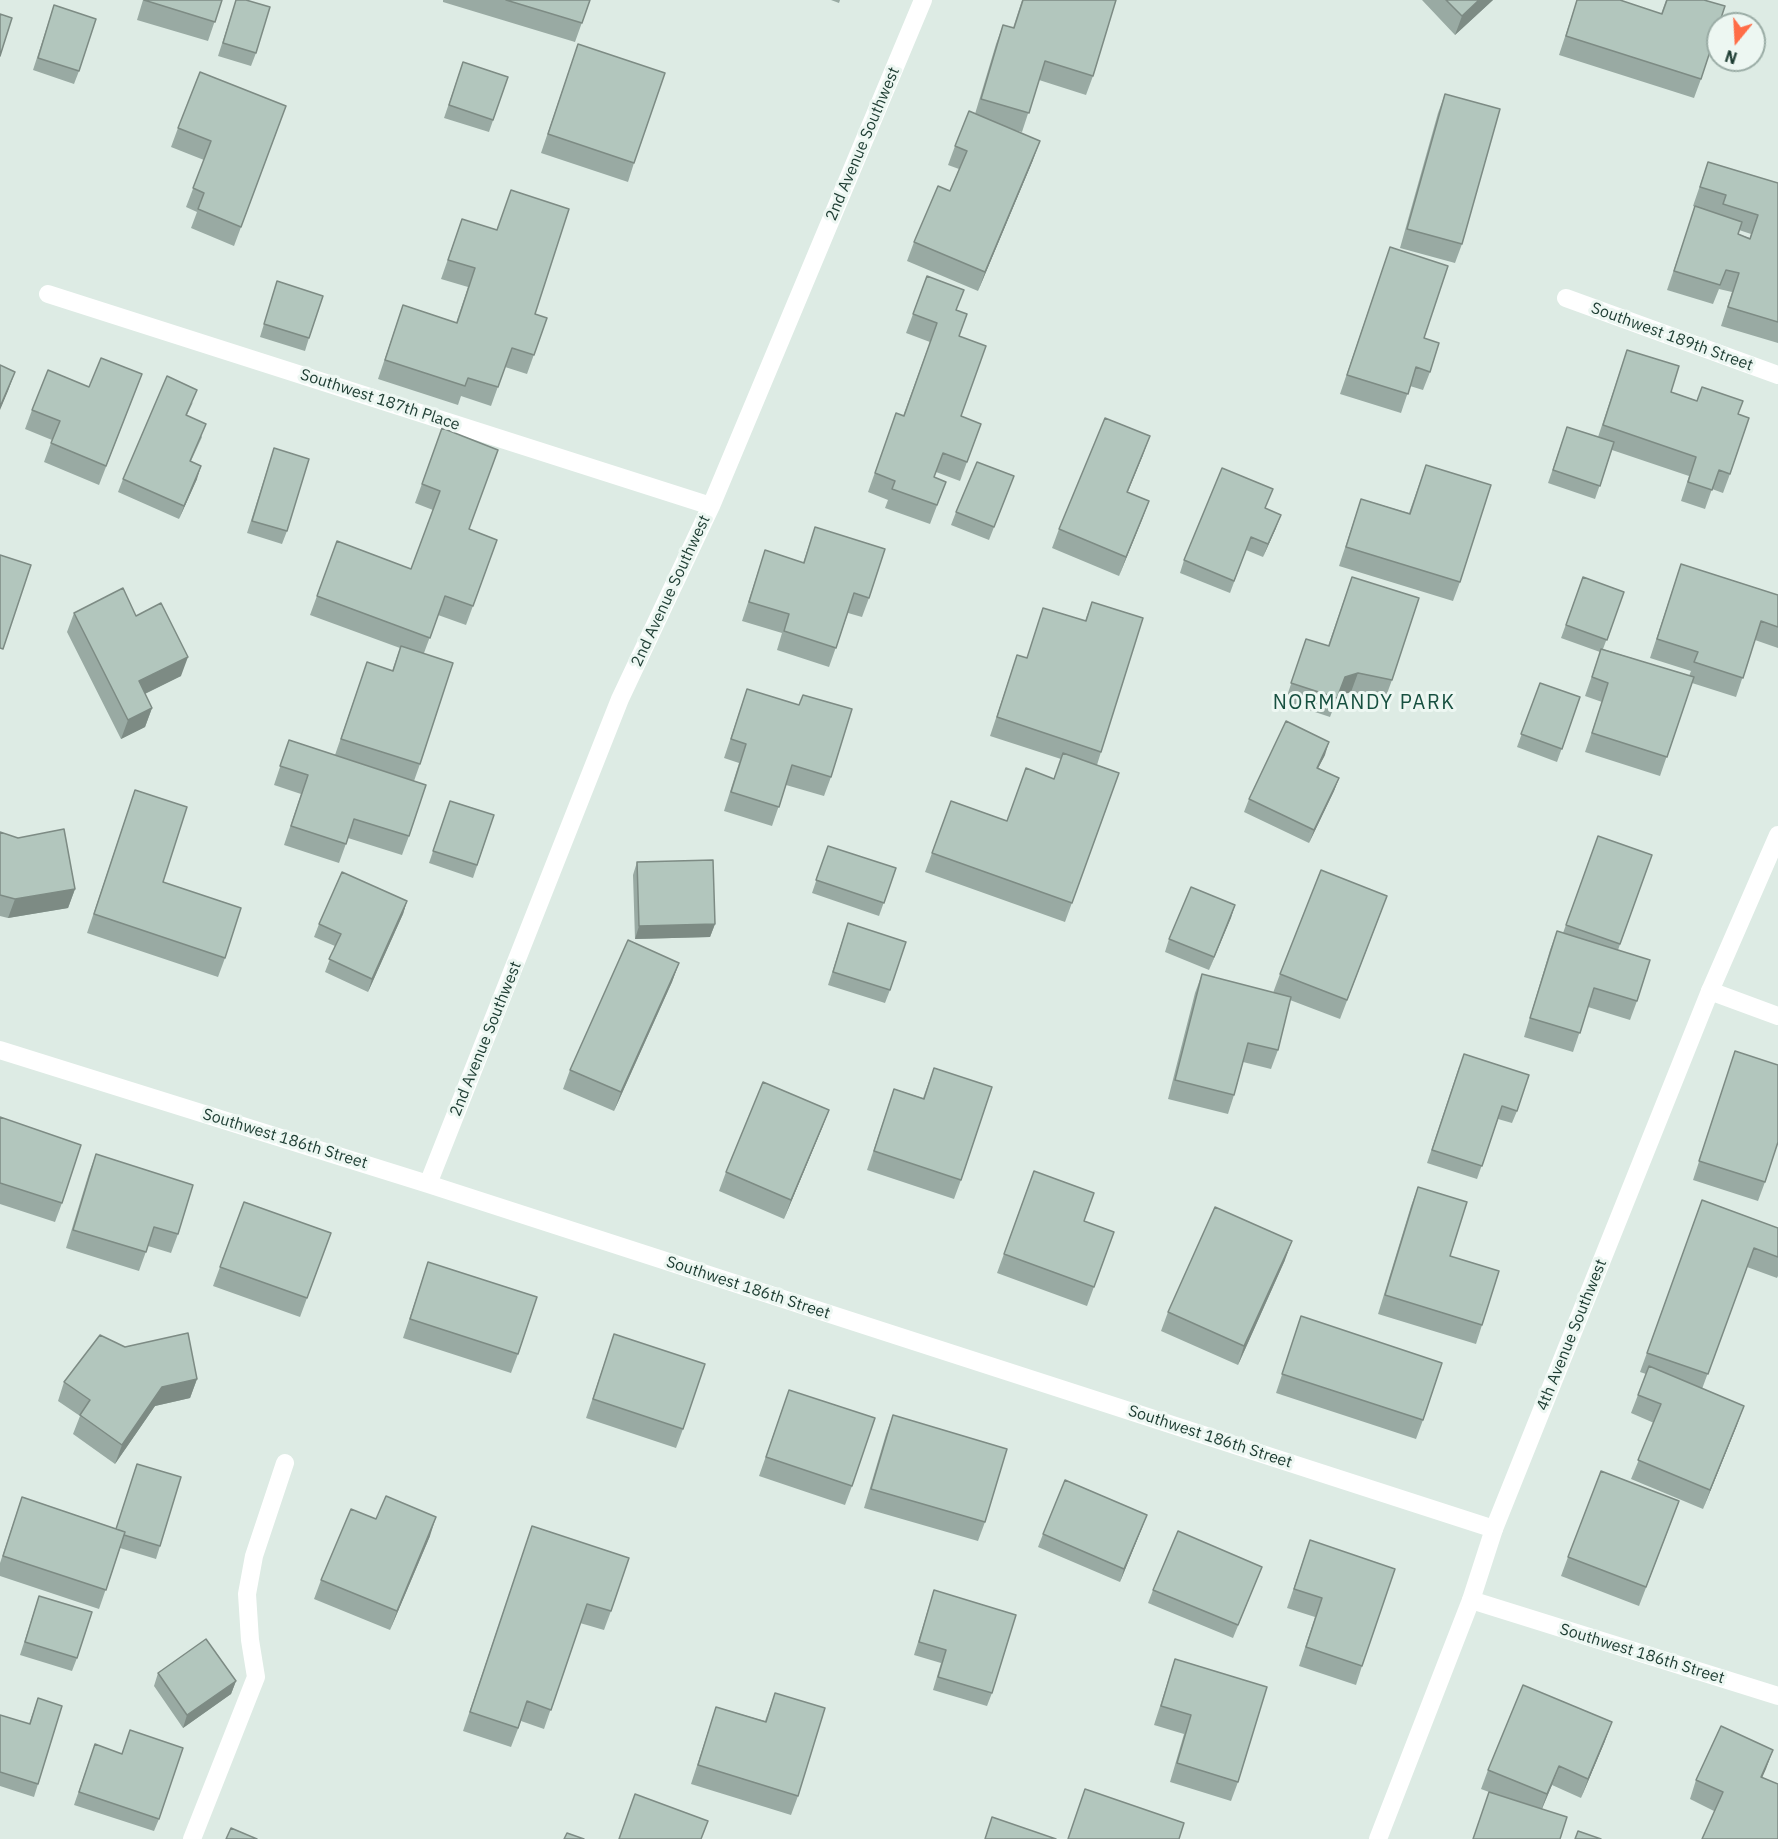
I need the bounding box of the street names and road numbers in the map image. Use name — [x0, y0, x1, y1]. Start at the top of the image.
street label: 2nd Avenue Southwest — [822, 64, 904, 224]
street label: Southwest 189th Street — [1588, 299, 1756, 375]
street label: Southwest 187th Place — [298, 365, 462, 435]
street label: 2nd Avenue Southwest — [627, 512, 715, 670]
street label: 2nd Avenue Southwest — [446, 959, 526, 1119]
street label: Southwest 186th Street — [200, 1105, 370, 1173]
street label: Southwest 186th Street — [664, 1252, 832, 1324]
street label: 4th Avenue Southwest — [1533, 1257, 1611, 1413]
street label: Southwest 186th Street — [1126, 1401, 1294, 1473]
street label: Southwest 186th Street — [1557, 1620, 1727, 1688]

